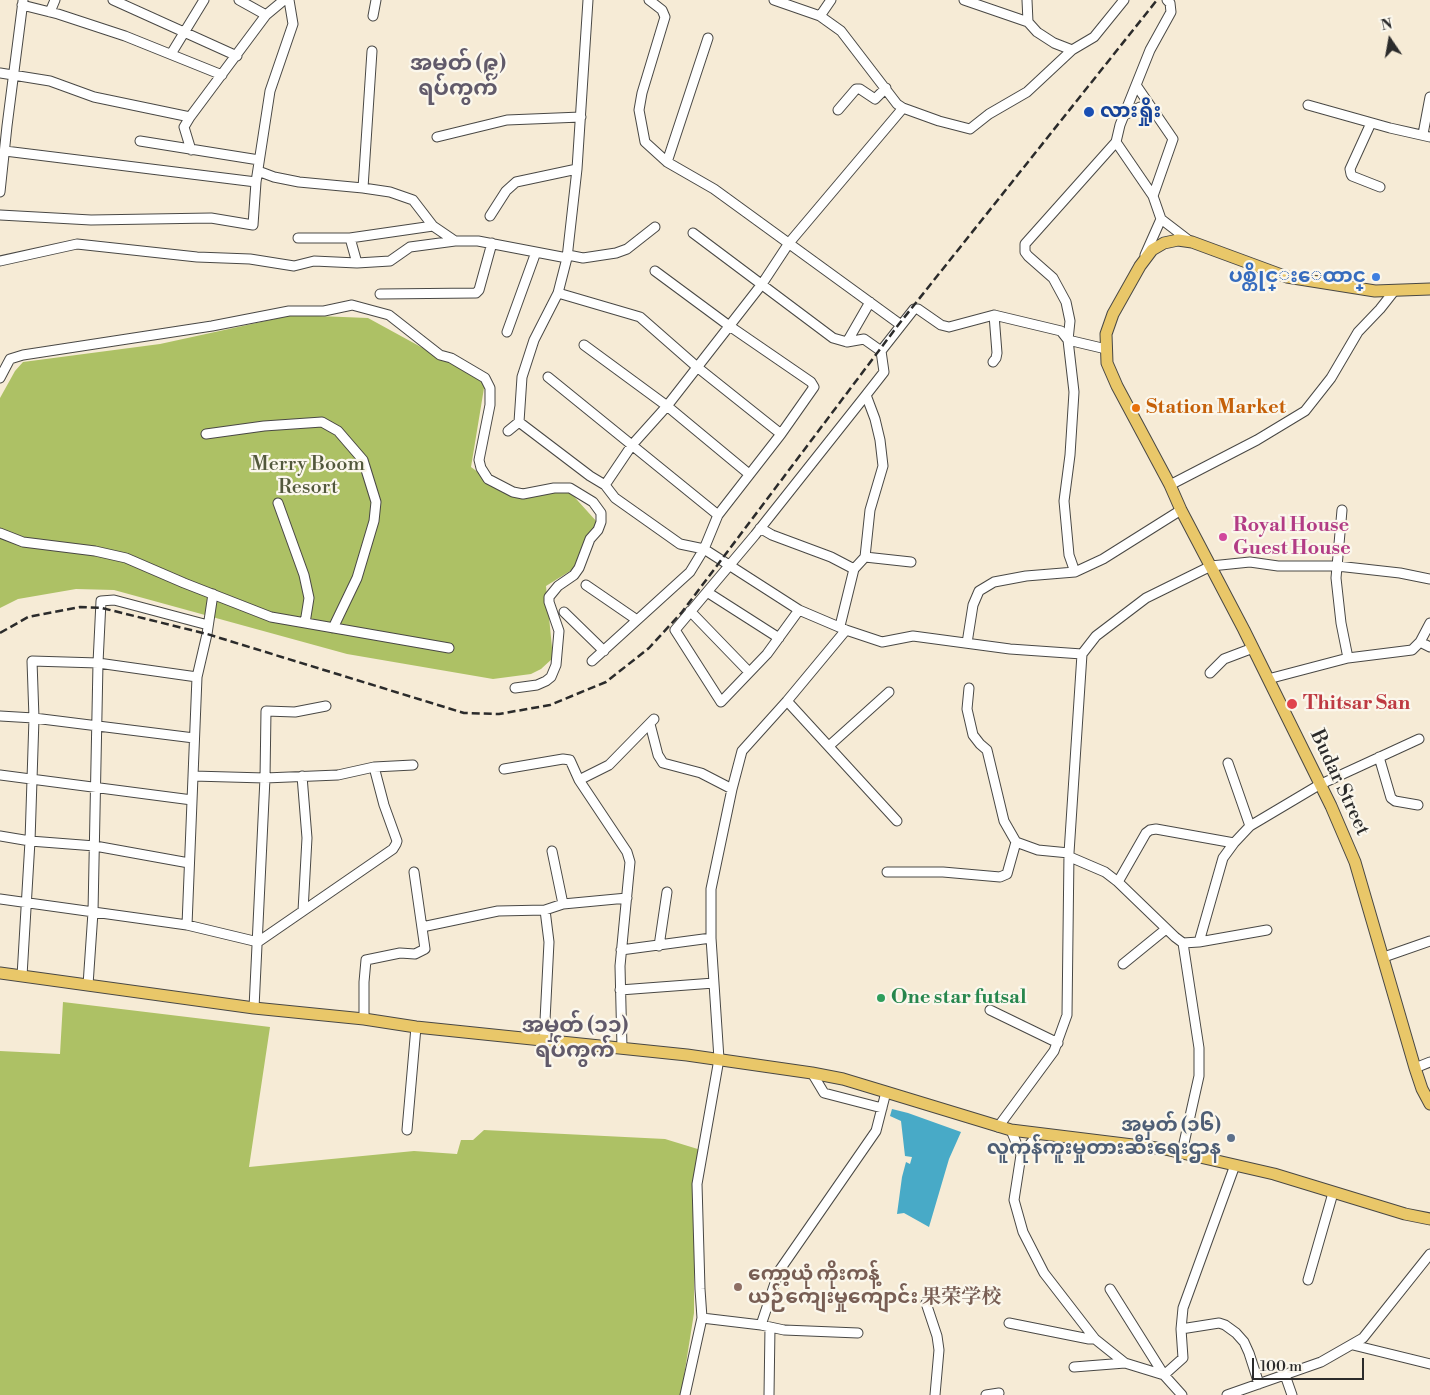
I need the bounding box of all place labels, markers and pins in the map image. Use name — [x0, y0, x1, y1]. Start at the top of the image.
place label: လားရှိုး — [1100, 100, 1161, 124]
marker: လားရှိုး — [1082, 105, 1096, 119]
place label: ပစ္တိုင္းေထာင္ — [1229, 265, 1366, 289]
marker: ပစ္တိုင္းေထာင္ — [1370, 271, 1382, 283]
place label: Station Market — [1146, 396, 1286, 420]
marker: Station Market — [1130, 402, 1142, 414]
place label: Royal House Guest House — [1233, 514, 1351, 561]
marker: Royal House Guest House — [1217, 531, 1229, 543]
place label: Thitsar San — [1303, 692, 1410, 716]
marker: Thitsar San — [1285, 697, 1299, 711]
place label: One star futsal — [891, 986, 1027, 1010]
marker: One star futsal — [875, 992, 887, 1004]
place label: အမှတ် (၁၆) လူကုန်ကူးမှုတားဆီးရေးဌာန — [987, 1114, 1221, 1161]
marker: အမှတ် (၁၆) လူကုန်ကူးမှုတားဆီးရေးဌာန — [1225, 1132, 1237, 1144]
place label: ကော့ယုံ ကိုးကန့် ယဉ်ကျေးမှုကျောင်း 果荣学校 — [748, 1263, 1001, 1310]
marker: ကော့ယုံ ကိုးကန့် ယဉ်ကျေးမှုကျောင်း 果荣学校 — [732, 1281, 744, 1293]

